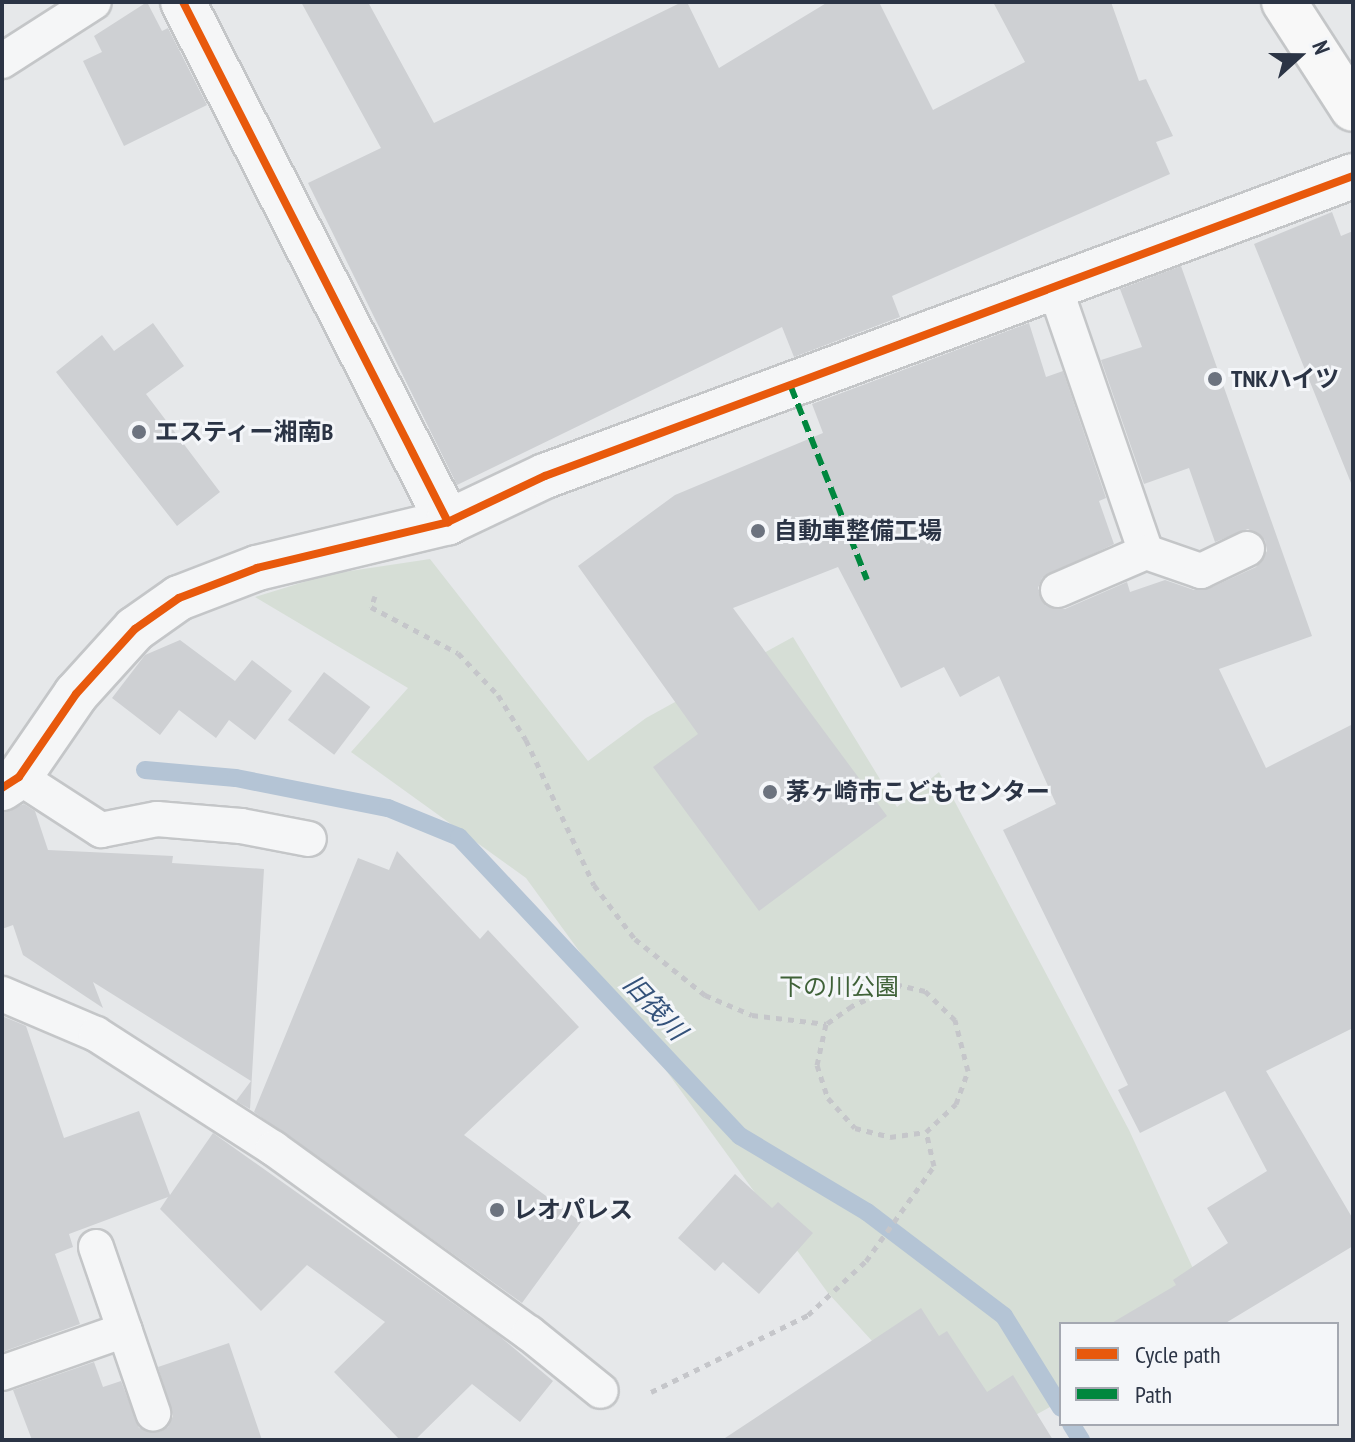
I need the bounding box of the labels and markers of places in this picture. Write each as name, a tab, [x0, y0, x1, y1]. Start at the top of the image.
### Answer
place label: TNKハイツ	[1231, 365, 1340, 393]
marker: TNKハイツ	[1206, 370, 1224, 388]
place label: エスティー湘南B	[155, 418, 335, 446]
marker: エスティー湘南B	[130, 423, 148, 441]
place label: 自動車整備工場	[774, 517, 942, 545]
marker: 自動車整備工場	[749, 522, 767, 540]
place label: 茅ヶ崎市こどもセンター	[786, 778, 1050, 806]
marker: 茅ヶ崎市こどもセンター	[761, 783, 779, 801]
place label: レオパレス	[513, 1196, 633, 1224]
marker: レオパレス	[488, 1201, 506, 1219]

